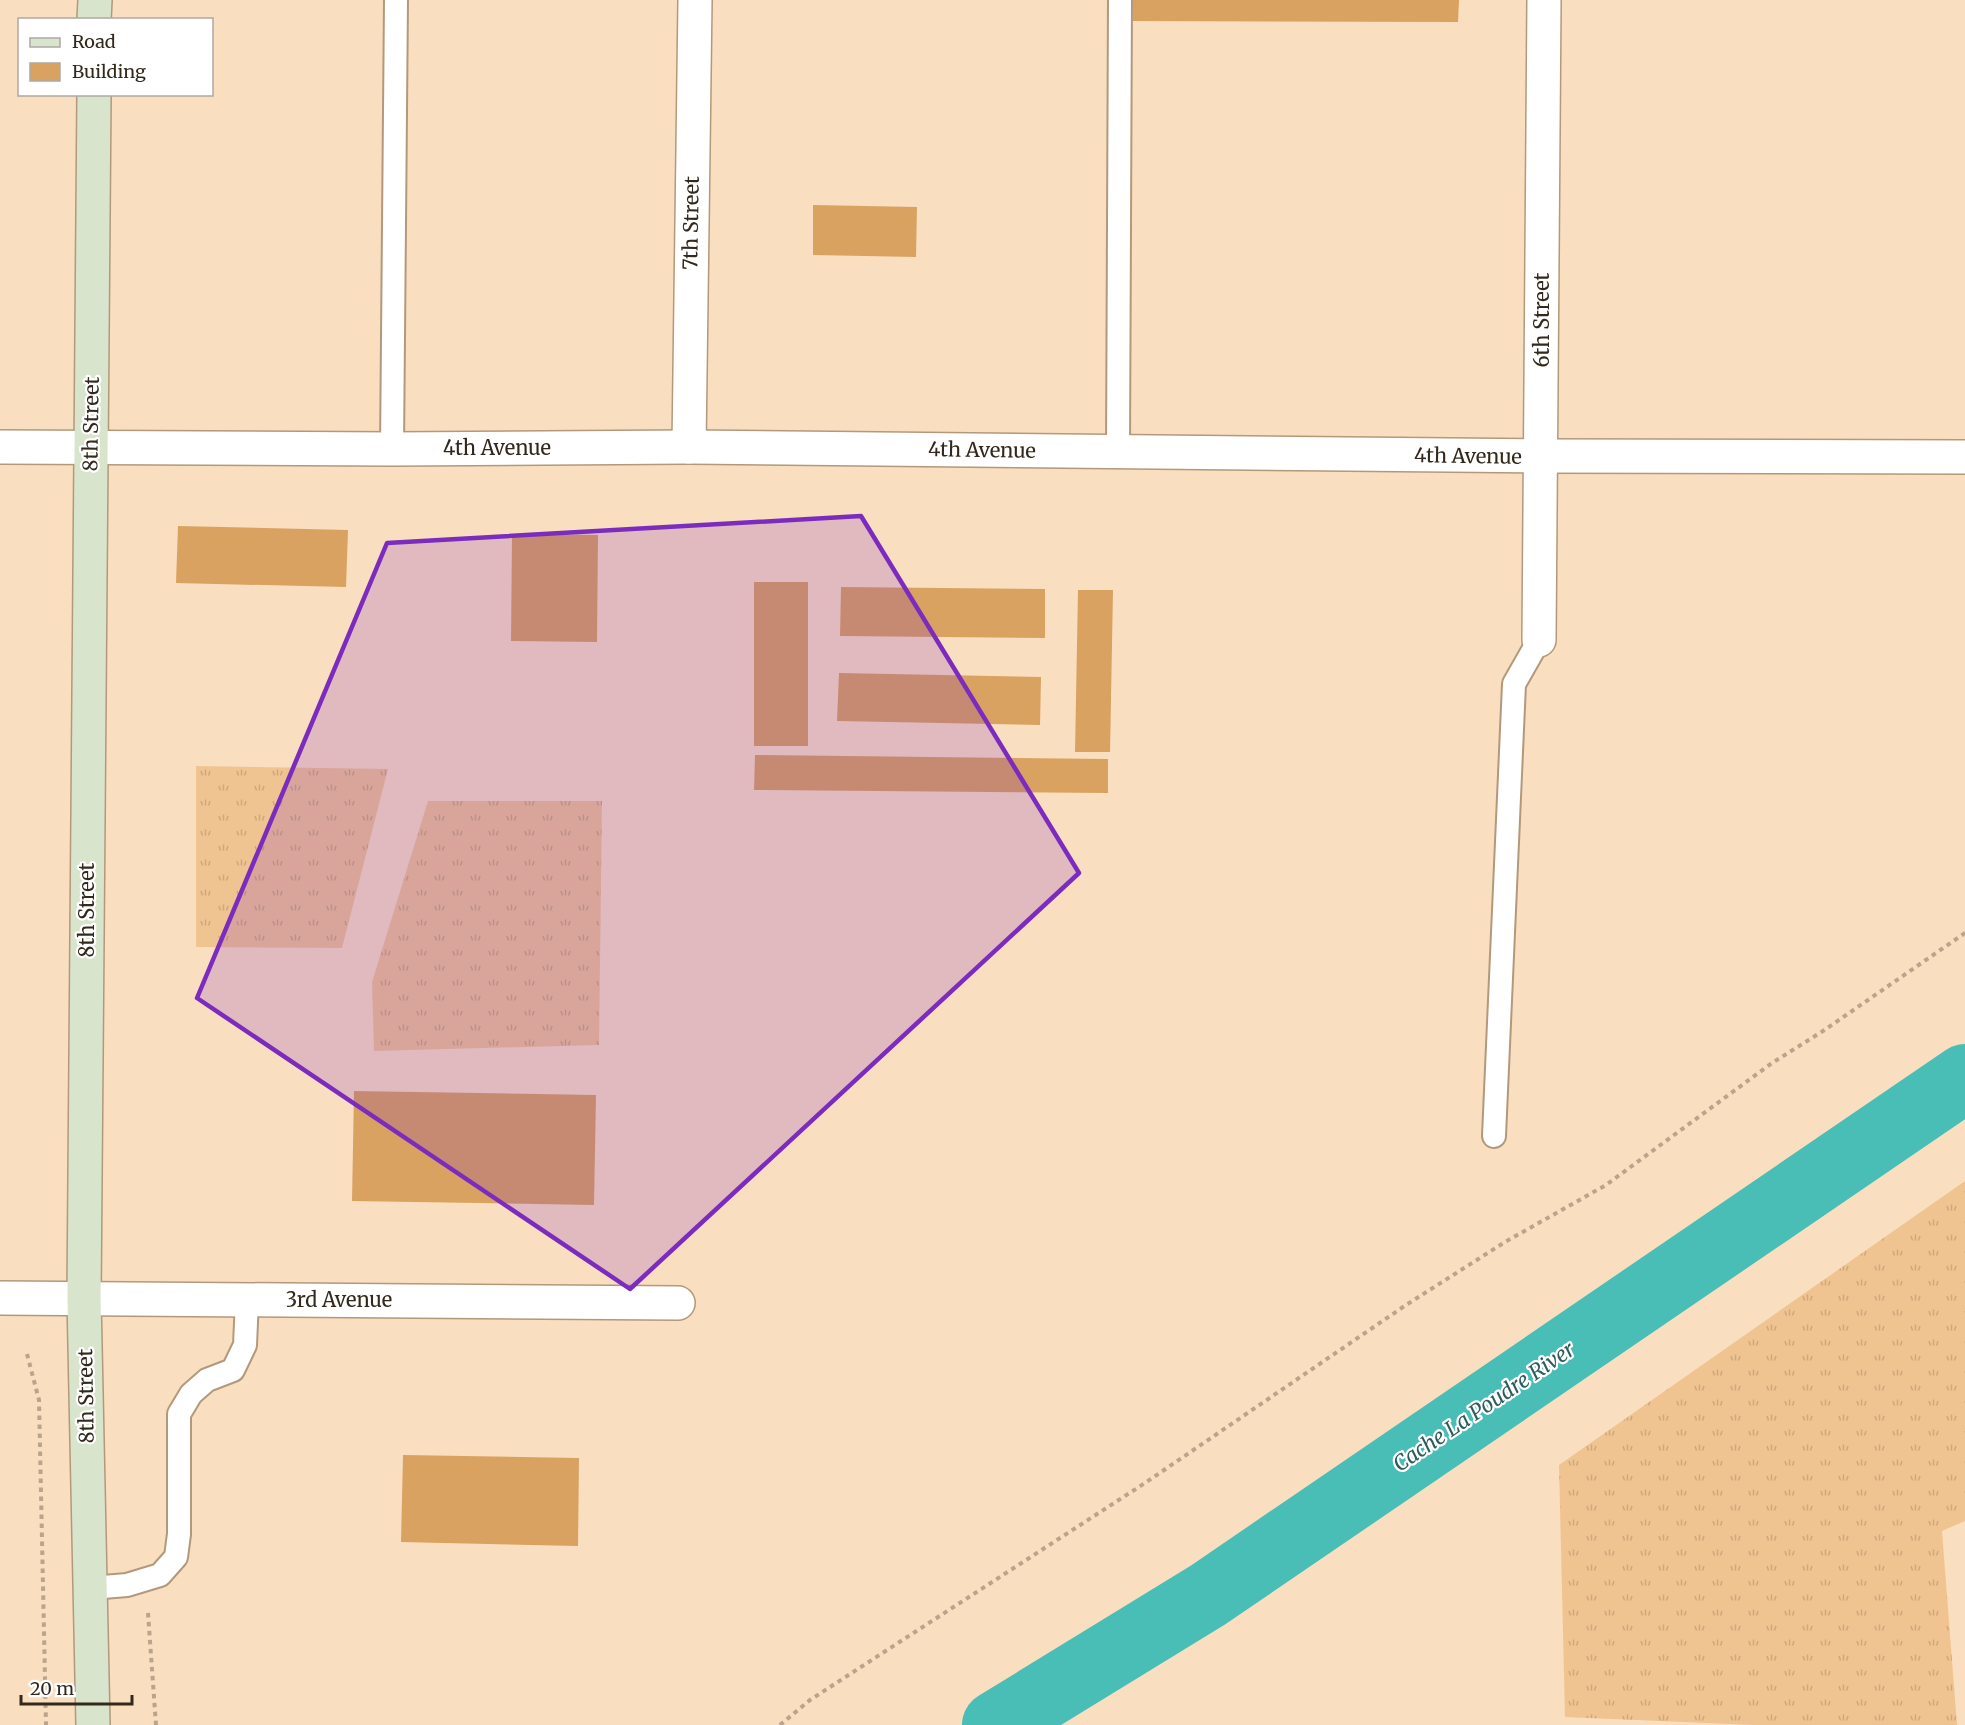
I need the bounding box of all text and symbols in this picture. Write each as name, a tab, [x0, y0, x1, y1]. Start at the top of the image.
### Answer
legend	[18, 18, 213, 96]
text: Road	[72, 30, 116, 53]
text: Building	[72, 60, 146, 83]
street label: 7th Street	[677, 176, 704, 270]
street label: 6th Street	[1529, 272, 1554, 367]
street label: 8th Street	[77, 376, 104, 472]
street label: 4th Avenue	[443, 435, 551, 460]
street label: 4th Avenue	[928, 436, 1036, 463]
street label: 4th Avenue	[1414, 442, 1522, 469]
street label: 8th Street	[74, 862, 99, 957]
street label: 3rd Avenue	[286, 1287, 392, 1312]
water label: Cache La Poudre River	[1388, 1335, 1580, 1477]
street label: 8th Street	[72, 1348, 99, 1444]
scale bar	[21, 1668, 132, 1706]
text: 20 m	[30, 1677, 74, 1700]

